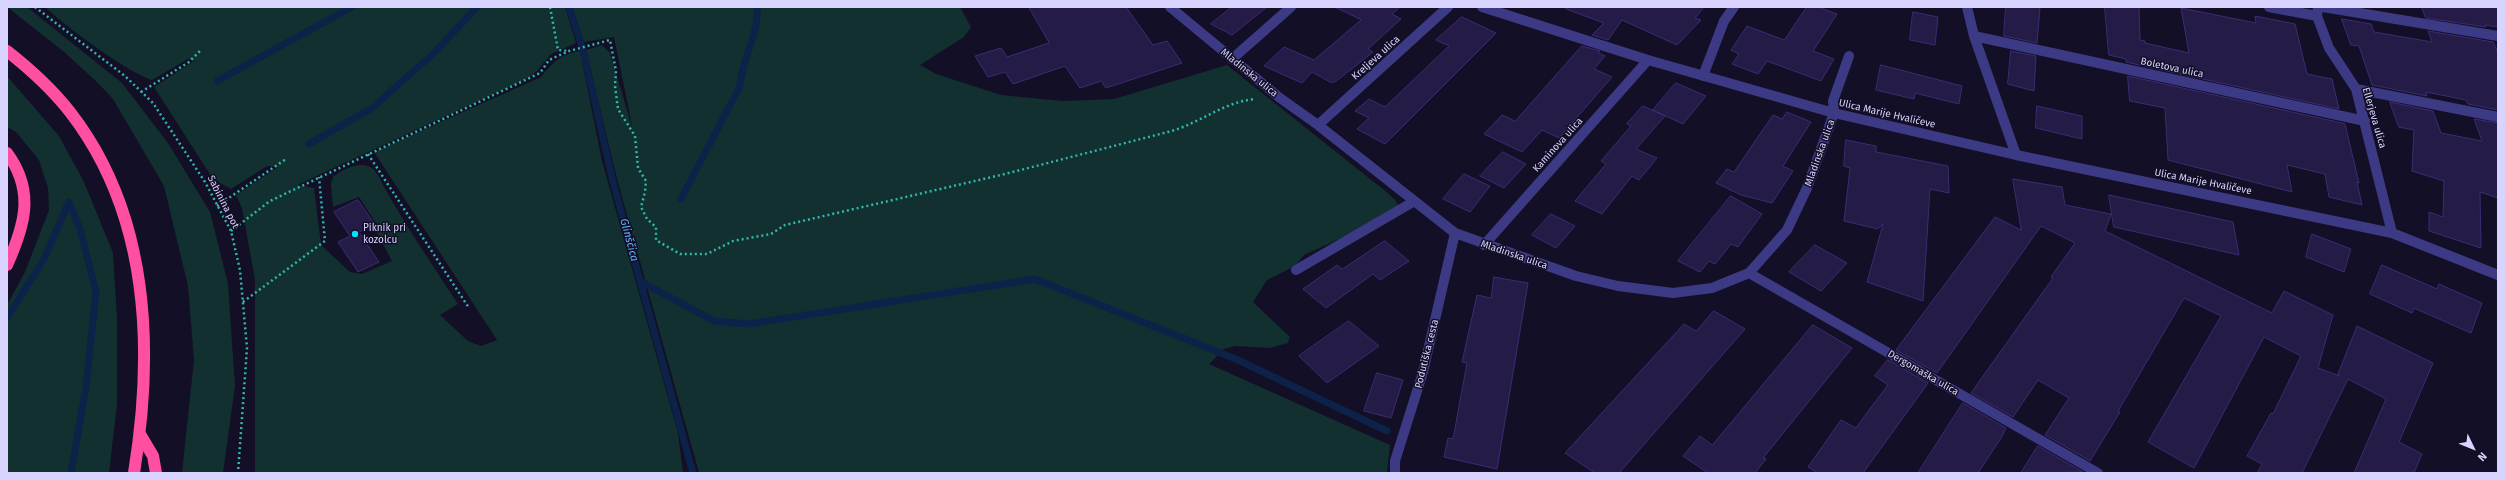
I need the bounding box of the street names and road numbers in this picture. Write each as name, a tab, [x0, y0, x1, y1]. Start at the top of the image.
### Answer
street label: Kreljeva ulica	[1349, 33, 1403, 83]
street label: Mladinska ulica	[1218, 46, 1280, 100]
street label: Boletova ulica	[2139, 55, 2205, 81]
street label: Ellerjeva ulica	[2360, 86, 2388, 150]
street label: Ulica Marije Hvaličeve	[1837, 97, 1937, 131]
street label: Kaminova ulica	[1531, 115, 1585, 175]
street label: Mladinska ulica	[1802, 118, 1838, 188]
street label: Ulica Marije Hvaličeve	[2153, 167, 2253, 197]
street label: Sabinina pot	[205, 174, 241, 230]
street label: Mladinska ulica	[1479, 238, 1549, 272]
street label: Podutiška cesta	[1413, 318, 1441, 390]
street label: Dergomaška ulica	[1885, 348, 1961, 398]

